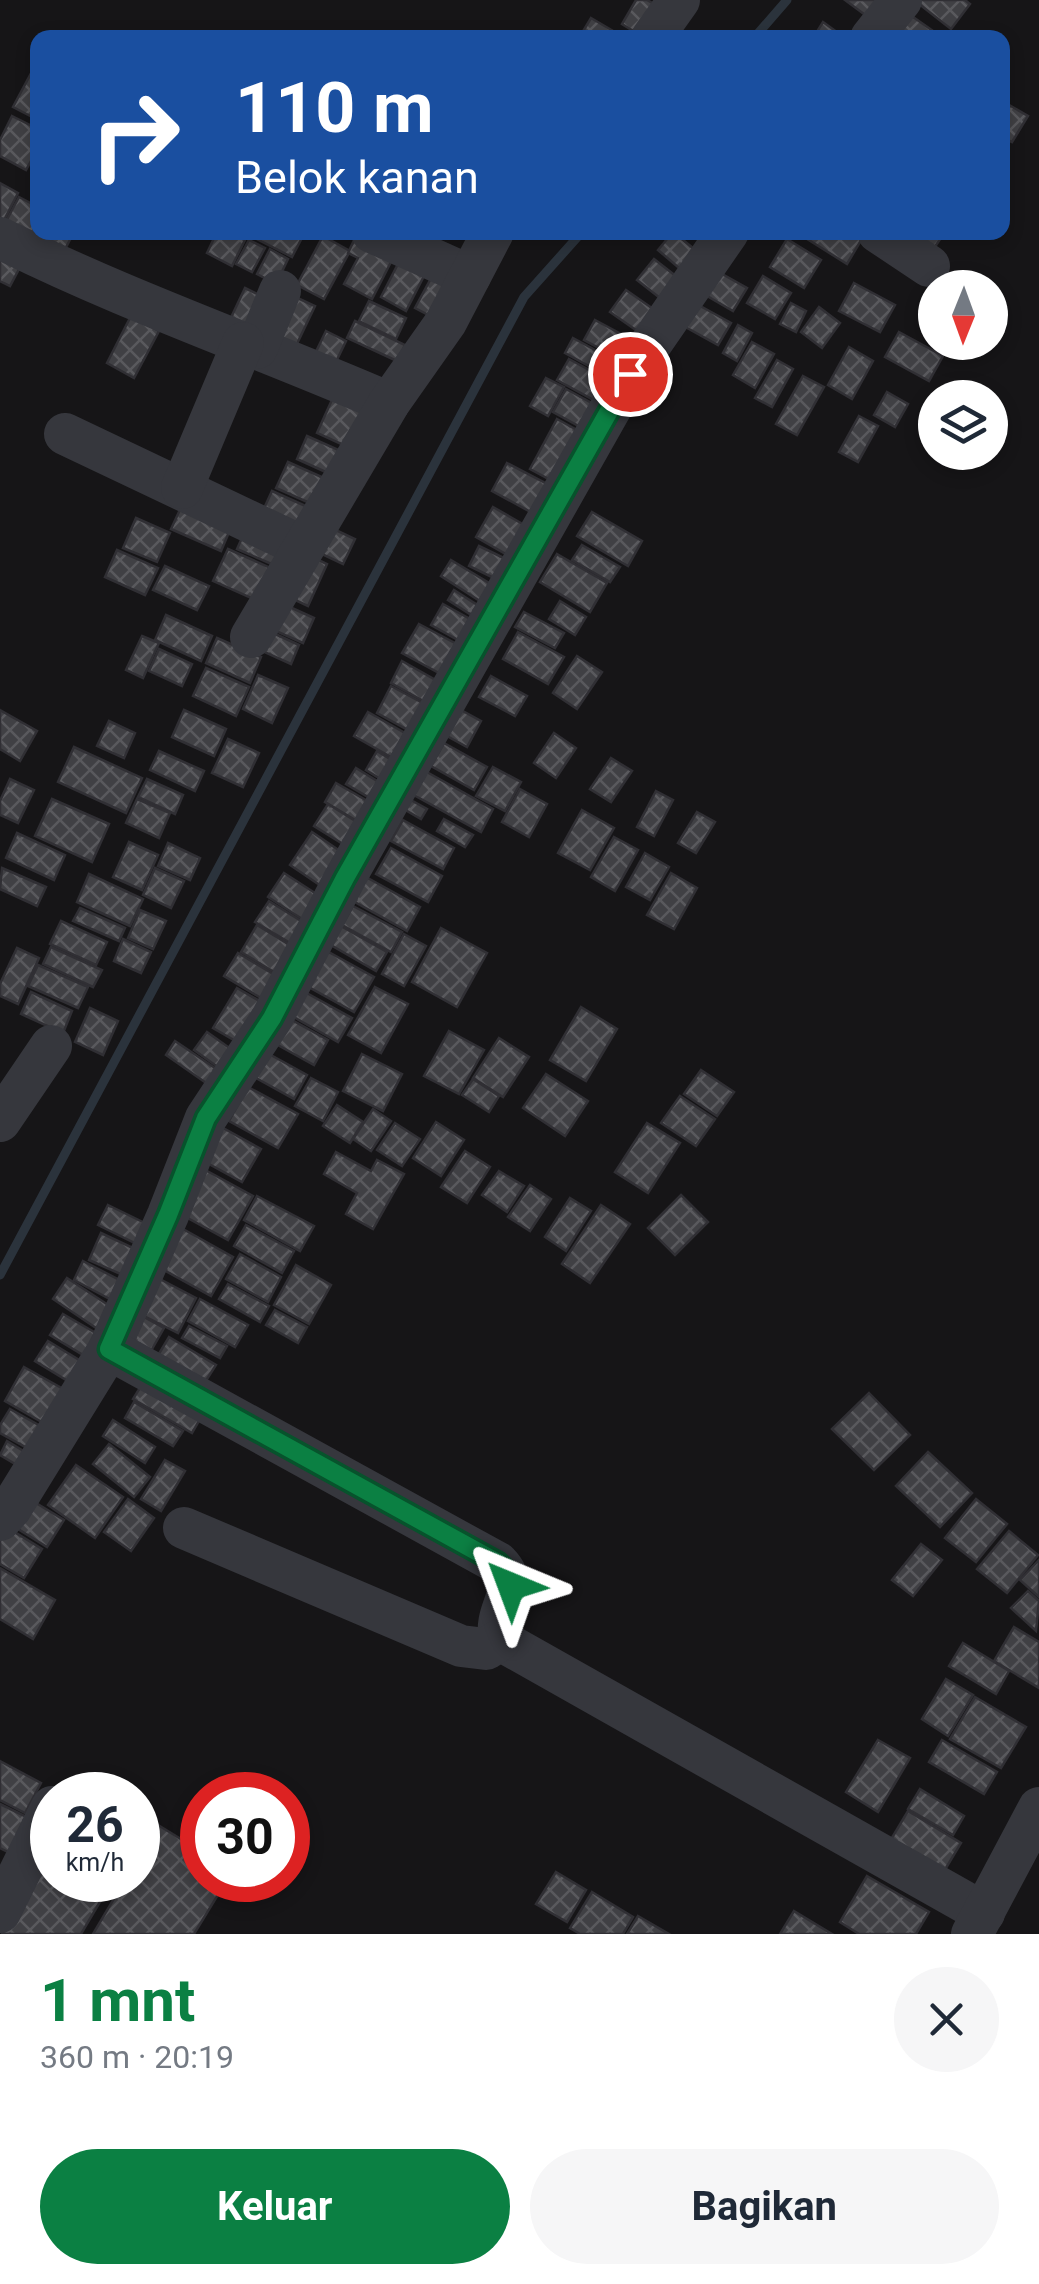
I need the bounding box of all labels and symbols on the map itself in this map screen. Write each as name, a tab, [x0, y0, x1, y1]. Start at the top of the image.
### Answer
north arrow	[918, 270, 1008, 360]
pin	[588, 332, 673, 417]
position arrow	[459, 1534, 563, 1638]
speed limit sign: 30	[180, 1772, 310, 1902]

